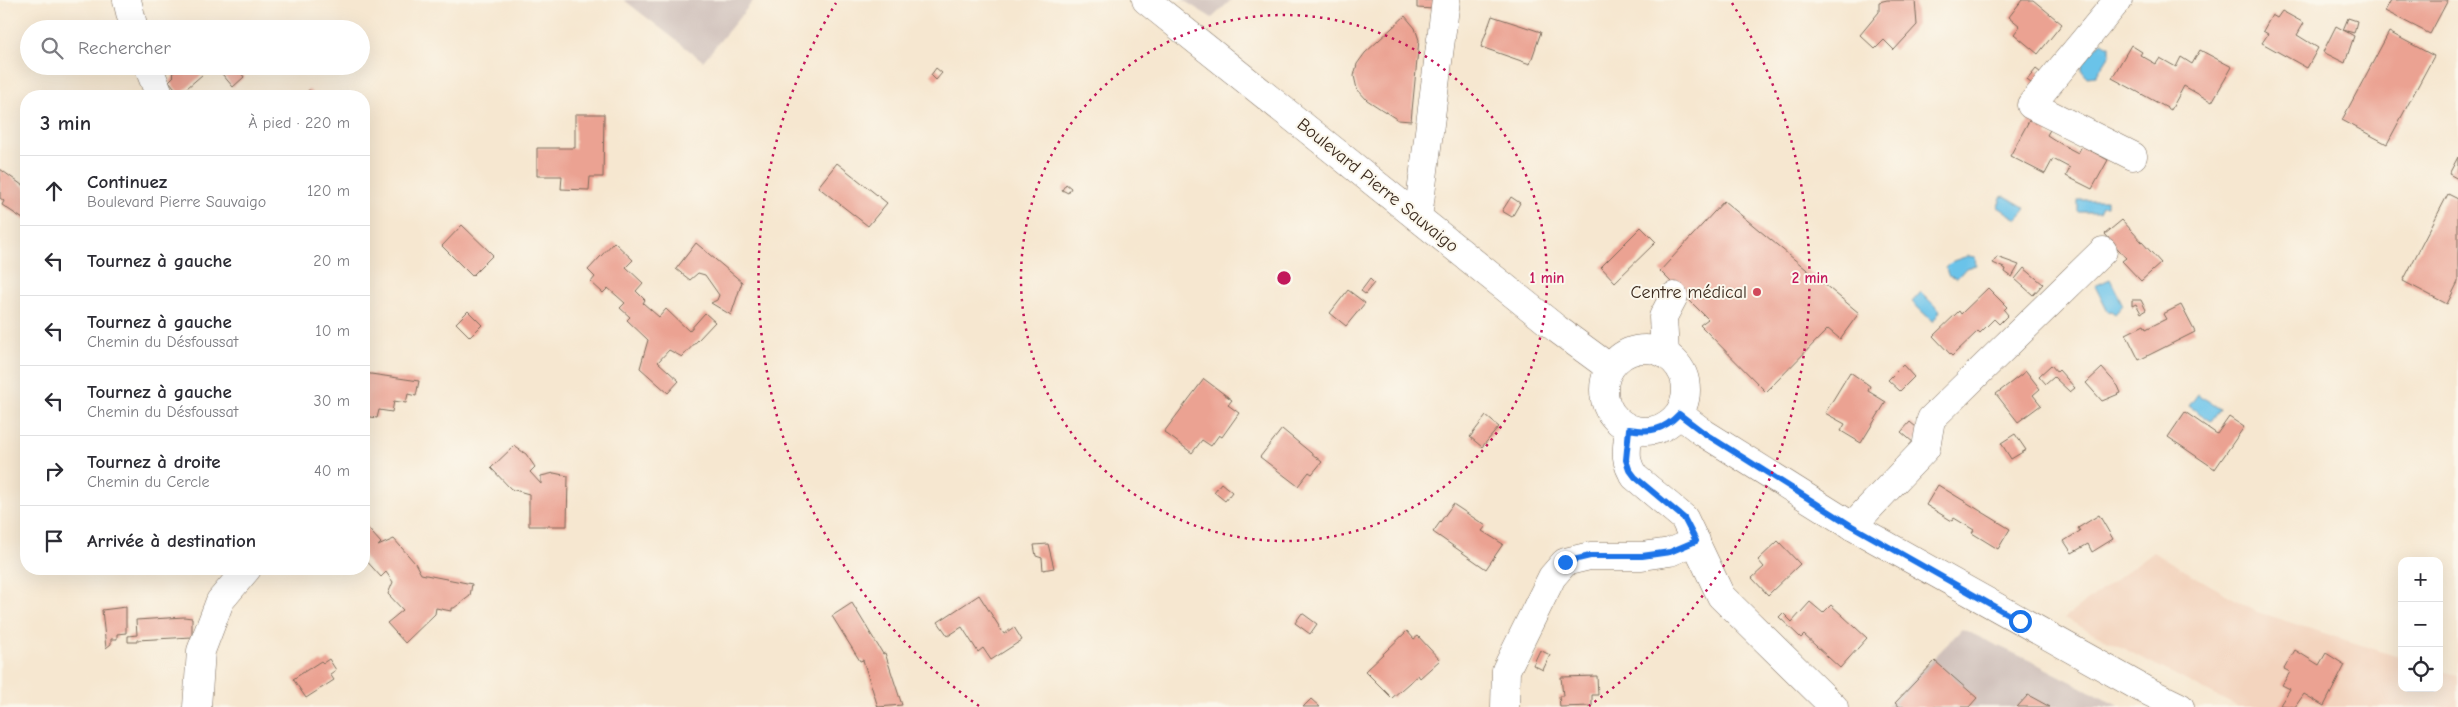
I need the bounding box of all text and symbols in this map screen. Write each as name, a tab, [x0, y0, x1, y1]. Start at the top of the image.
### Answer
search box	[20, 20, 370, 75]
icon: search	[38, 34, 66, 62]
text: Rechercher	[78, 37, 171, 59]
text: 3 min	[40, 111, 91, 135]
text: À pied · 220 m	[248, 114, 350, 132]
street label: Boulevard Pierre Sauvaigo	[1293, 114, 1463, 257]
text: Continuez	[87, 171, 167, 193]
icon: ahead	[40, 177, 68, 205]
text: 120 m	[307, 182, 350, 200]
text: Boulevard Pierre Sauvaigo	[87, 193, 266, 211]
icon: left	[40, 247, 68, 275]
text: Tournez à gauche	[87, 250, 232, 272]
text: 20 m	[313, 252, 350, 270]
centre of rings	[1275, 269, 1293, 287]
text: 1 min	[1530, 269, 1564, 287]
text: 2 min	[1792, 269, 1828, 287]
place label: Centre médical	[1631, 282, 1747, 303]
marker: Centre médical	[1751, 286, 1763, 298]
text: Tournez à gauche	[87, 311, 232, 333]
icon: left	[40, 317, 68, 345]
text: 10 m	[315, 322, 350, 340]
text: Chemin du Désfoussat	[87, 333, 238, 351]
text: Tournez à gauche	[87, 381, 232, 403]
icon: left	[40, 387, 68, 415]
text: 30 m	[314, 392, 350, 410]
text: Chemin du Désfoussat	[87, 403, 238, 421]
text: Tournez à droite	[87, 451, 221, 473]
icon: right	[40, 457, 68, 485]
text: 40 m	[314, 462, 350, 480]
text: Chemin du Cercle	[87, 473, 209, 491]
icon: arrive	[40, 527, 68, 555]
text: Arrivée à destination	[87, 530, 256, 552]
route end	[1554, 551, 1577, 574]
map controls	[2398, 557, 2443, 692]
button: +	[2398, 557, 2443, 602]
button: −	[2398, 602, 2443, 647]
route start	[2009, 610, 2032, 633]
button: locate	[2398, 647, 2443, 692]

